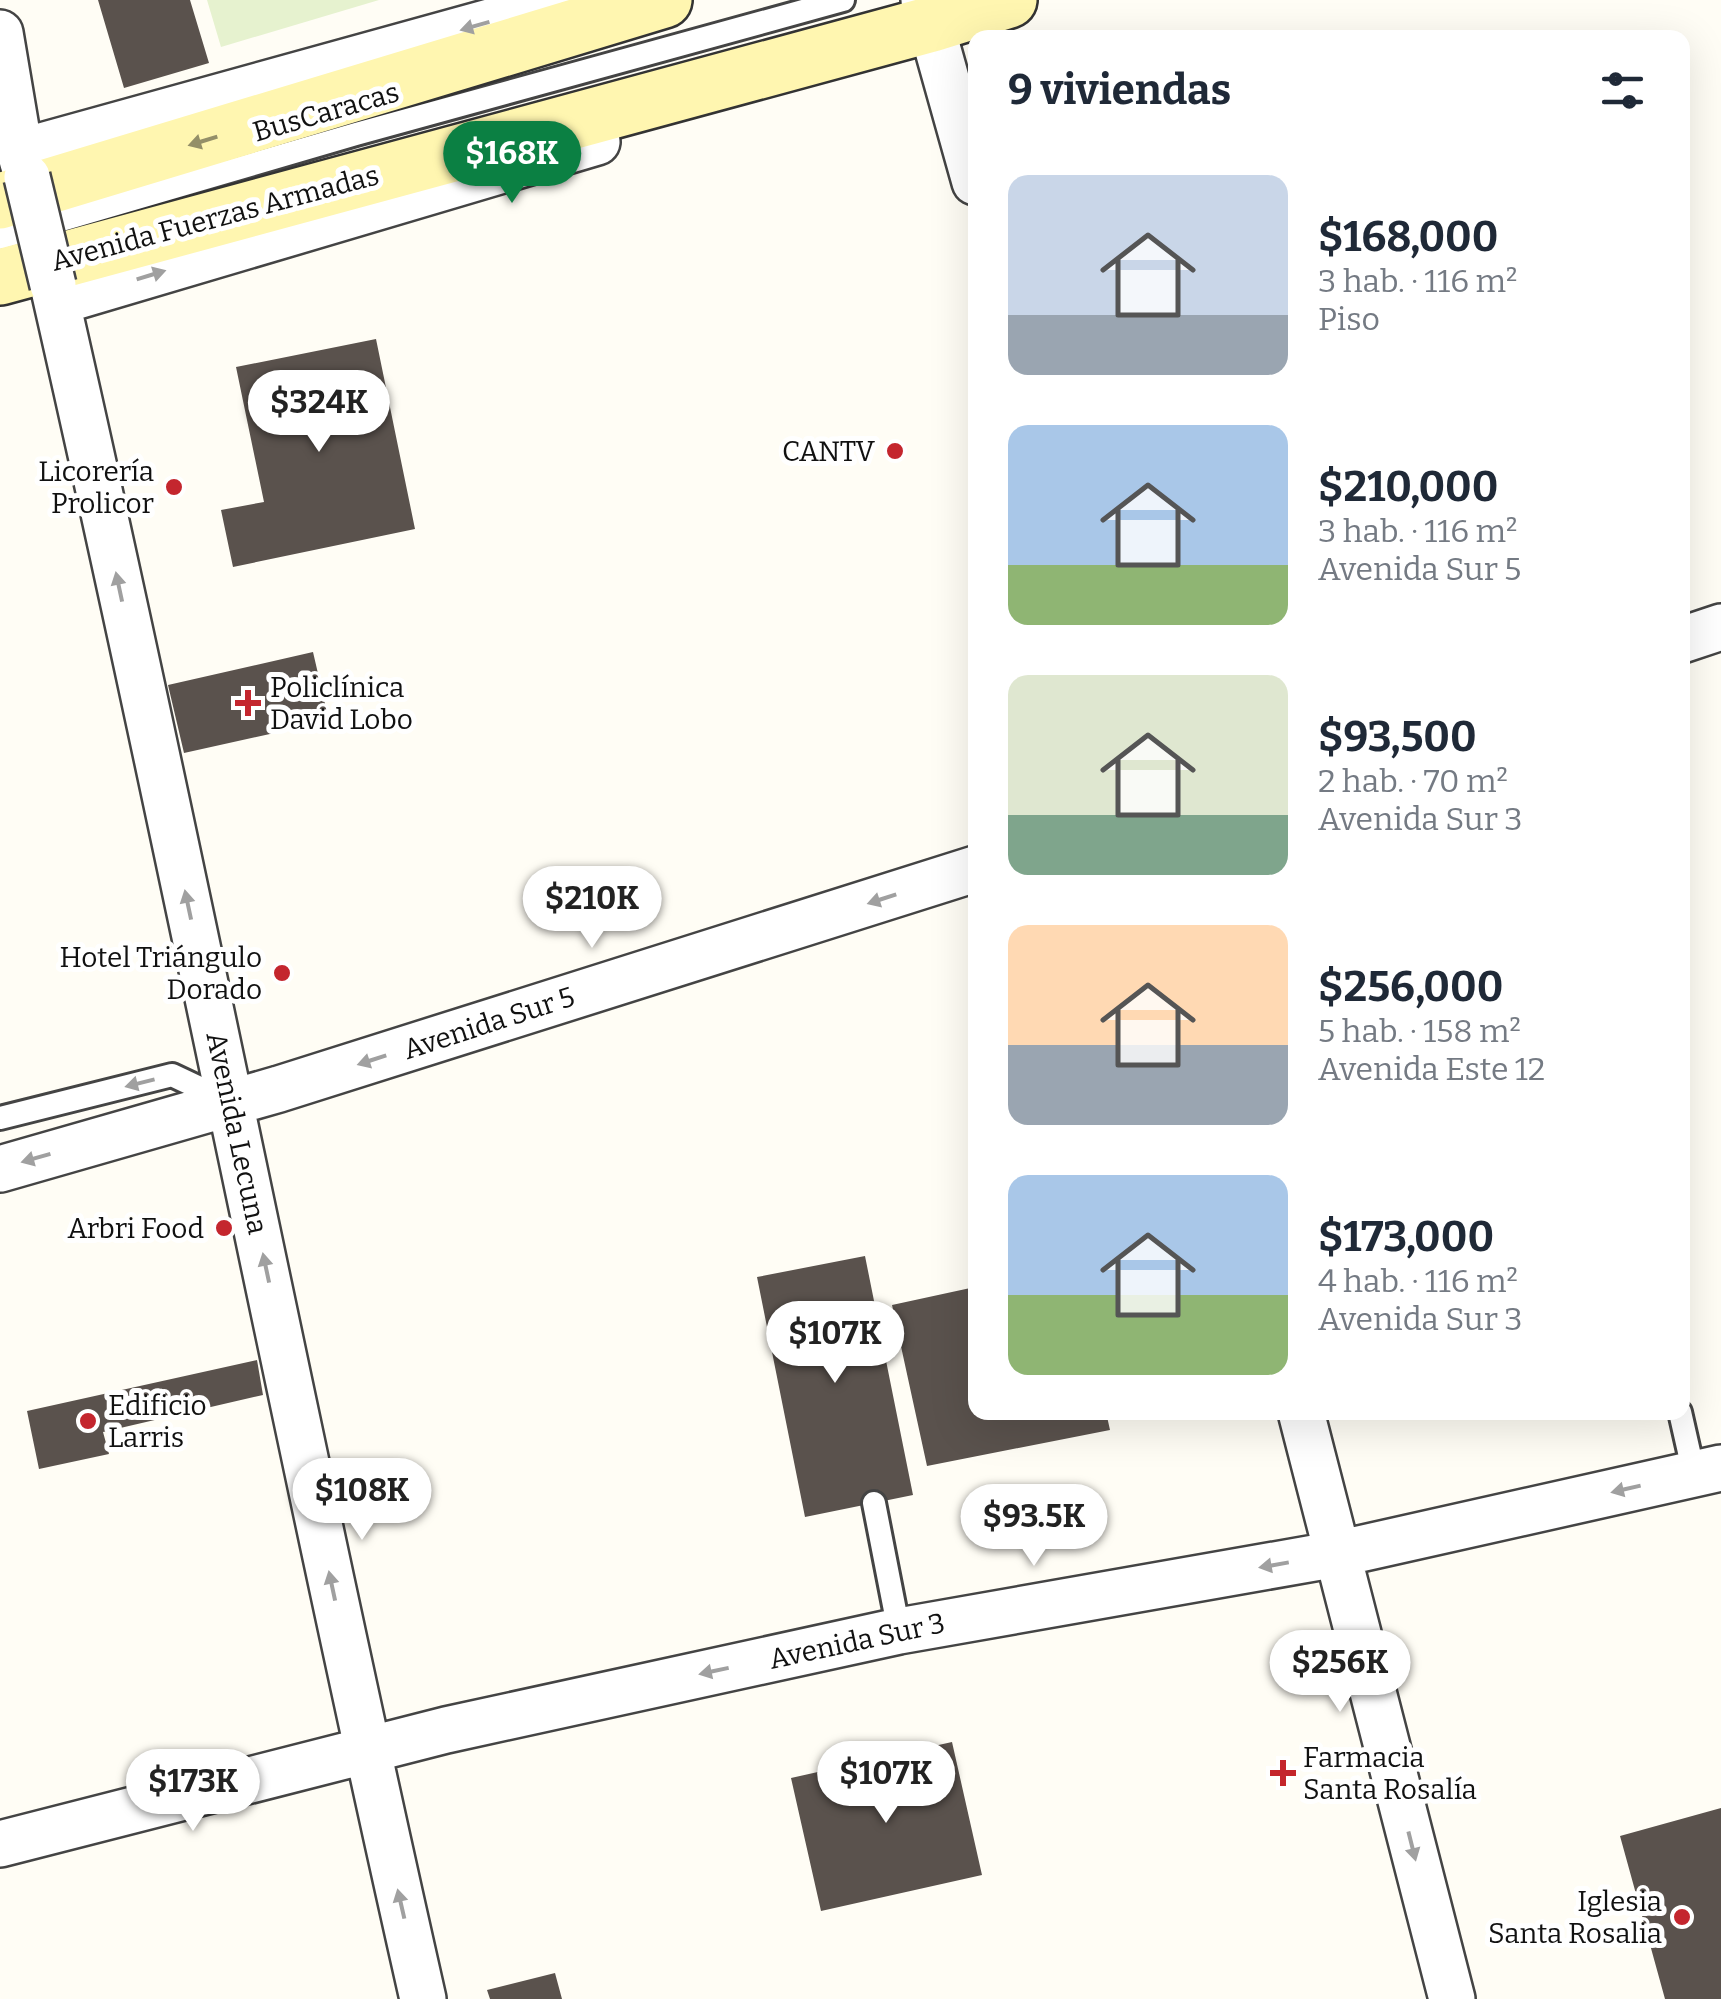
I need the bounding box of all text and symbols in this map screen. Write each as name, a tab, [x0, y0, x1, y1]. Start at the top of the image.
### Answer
one-way arrow	[459, 19, 490, 34]
icon: filters	[1595, 63, 1650, 118]
text: 9 viviendas	[1008, 65, 1231, 115]
street label: BusCaracas	[249, 75, 403, 149]
pin: $168K	[442, 121, 582, 206]
one-way arrow	[187, 134, 217, 149]
text: $168K	[465, 134, 559, 172]
street label: Avenida Fuerzas Armadas	[48, 158, 382, 278]
text: $168,000	[1318, 212, 1498, 262]
icon: home	[1088, 215, 1208, 335]
text: 3 hab. · 116 m²	[1318, 262, 1517, 300]
one-way arrow	[136, 267, 167, 282]
text: Piso	[1318, 300, 1380, 338]
pin: $324K	[249, 370, 389, 455]
text: $324K	[270, 383, 368, 421]
place label: CANTV	[782, 435, 876, 468]
marker: CANTV	[884, 440, 906, 462]
place label: Licorería Prolicor	[38, 455, 154, 520]
text: $210,000	[1318, 462, 1498, 512]
icon: home	[1088, 465, 1208, 585]
marker: Licorería Prolicor	[163, 476, 185, 498]
text: 3 hab. · 116 m²	[1318, 512, 1517, 550]
text: Avenida Sur 5	[1318, 550, 1521, 588]
one-way arrow	[111, 571, 126, 602]
place label: Policlínica David Lobo	[270, 671, 413, 736]
marker: Policlínica David Lobo	[235, 690, 261, 716]
text: $93,500	[1318, 712, 1477, 762]
icon: home	[1088, 715, 1208, 835]
text: 2 hab. · 70 m²	[1318, 762, 1508, 800]
text: Avenida Sur 3	[1318, 800, 1522, 838]
pin: $210K	[522, 866, 662, 951]
text: $210K	[545, 879, 639, 917]
one-way arrow	[179, 889, 195, 920]
one-way arrow	[867, 892, 897, 907]
place label: Hotel Triángulo Dorado	[59, 941, 262, 1006]
marker: Hotel Triángulo Dorado	[271, 962, 293, 984]
text: $256,000	[1318, 962, 1503, 1012]
icon: home	[1088, 965, 1208, 1085]
street label: Avenida Sur 5	[399, 980, 579, 1066]
text: 5 hab. · 158 m²	[1318, 1012, 1521, 1050]
street label: Avenida Lecuna	[199, 1029, 275, 1237]
text: Avenida Este 12	[1318, 1050, 1545, 1088]
one-way arrow	[357, 1053, 387, 1068]
one-way arrow	[124, 1075, 155, 1091]
one-way arrow	[20, 1151, 51, 1167]
place label: Arbri Food	[67, 1212, 204, 1245]
text: $173,000	[1318, 1212, 1494, 1262]
icon: home	[1088, 1215, 1208, 1335]
marker: Arbri Food	[213, 1217, 235, 1239]
one-way arrow	[257, 1252, 273, 1283]
text: 4 hab. · 116 m²	[1318, 1262, 1518, 1300]
text: Avenida Sur 3	[1318, 1300, 1522, 1338]
pin: $107K	[765, 1301, 905, 1386]
text: $107K	[788, 1314, 882, 1352]
place label: Edificio Larris	[108, 1389, 207, 1454]
marker: Edificio Larris	[77, 1410, 99, 1432]
pin: $108K	[292, 1458, 432, 1543]
text: $108K	[315, 1471, 409, 1509]
one-way arrow	[1610, 1482, 1641, 1498]
pin: $93.5K	[953, 1484, 1115, 1569]
text: $93.5K	[983, 1497, 1085, 1535]
one-way arrow	[1258, 1558, 1289, 1573]
one-way arrow	[324, 1570, 340, 1601]
street label: Avenida Sur 3	[766, 1606, 948, 1676]
pin: $256K	[1270, 1630, 1410, 1715]
text: $256K	[1292, 1643, 1388, 1681]
one-way arrow	[698, 1664, 729, 1679]
pin: $107K	[816, 1741, 956, 1826]
place label: Farmacia Santa Rosalía	[1303, 1741, 1477, 1806]
pin: $173K	[123, 1749, 263, 1834]
text: $107K	[839, 1754, 933, 1792]
text: $173K	[148, 1762, 238, 1800]
marker: Farmacia Santa Rosalía	[1272, 1762, 1294, 1784]
one-way arrow	[1405, 1831, 1421, 1862]
place label: Iglesia Santa Rosalia	[1488, 1885, 1662, 1950]
one-way arrow	[393, 1888, 409, 1919]
marker: Iglesia Santa Rosalia	[1671, 1906, 1693, 1928]

